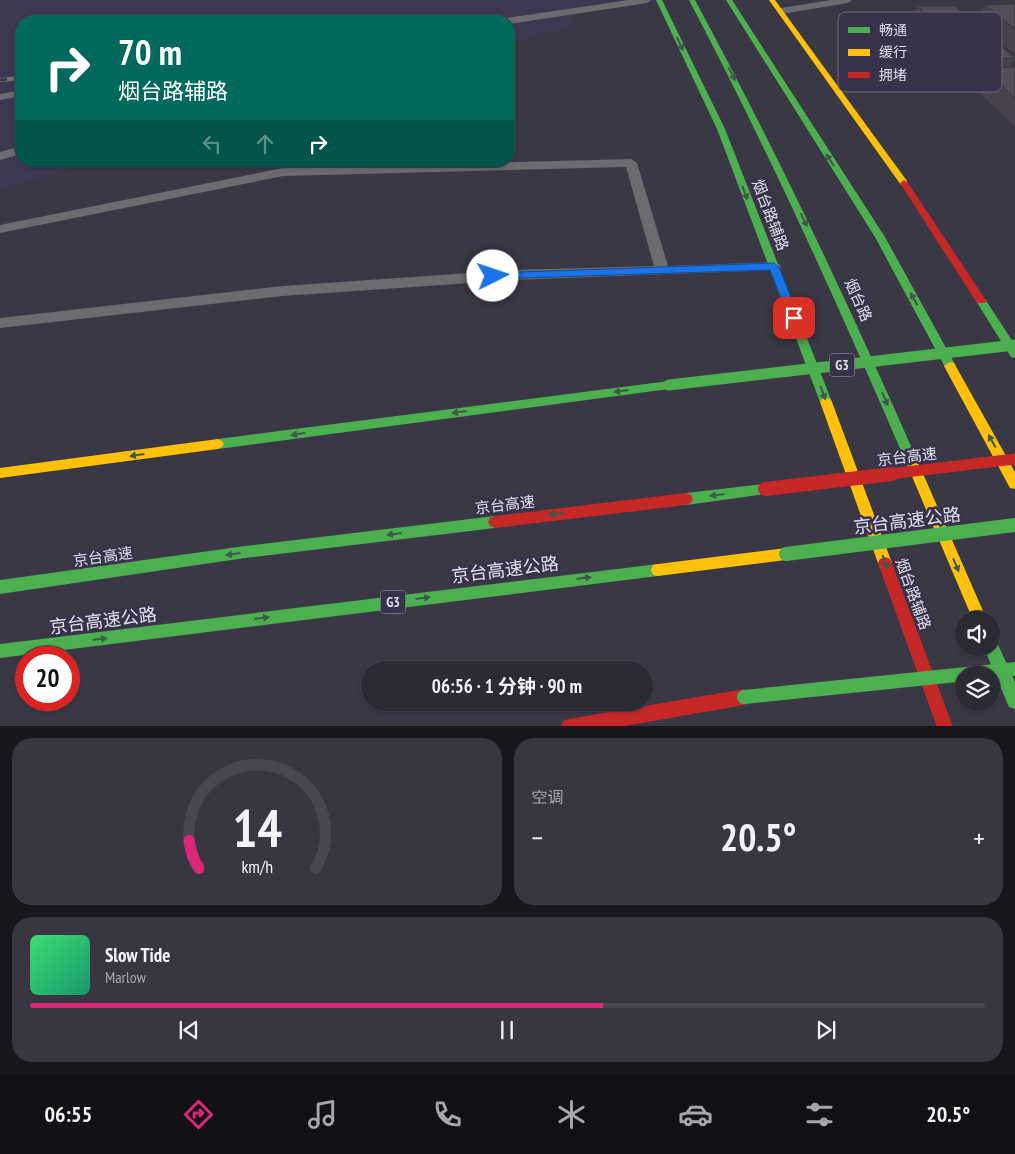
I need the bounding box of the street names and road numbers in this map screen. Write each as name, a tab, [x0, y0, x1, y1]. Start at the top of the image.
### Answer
street label: 烟台路辅路	[748, 176, 793, 253]
street label: 烟台路	[841, 275, 876, 324]
road number: G3	[830, 354, 854, 376]
street label: 京台高速	[876, 443, 938, 470]
street label: 京台高速	[474, 491, 536, 518]
street label: 京台高速公路	[852, 503, 962, 538]
street label: 京台高速	[72, 543, 134, 570]
street label: 京台高速公路	[450, 552, 560, 587]
street label: 烟台路辅路	[892, 555, 935, 632]
road number: G3	[380, 590, 406, 614]
street label: 京台高速公路	[48, 603, 158, 638]

